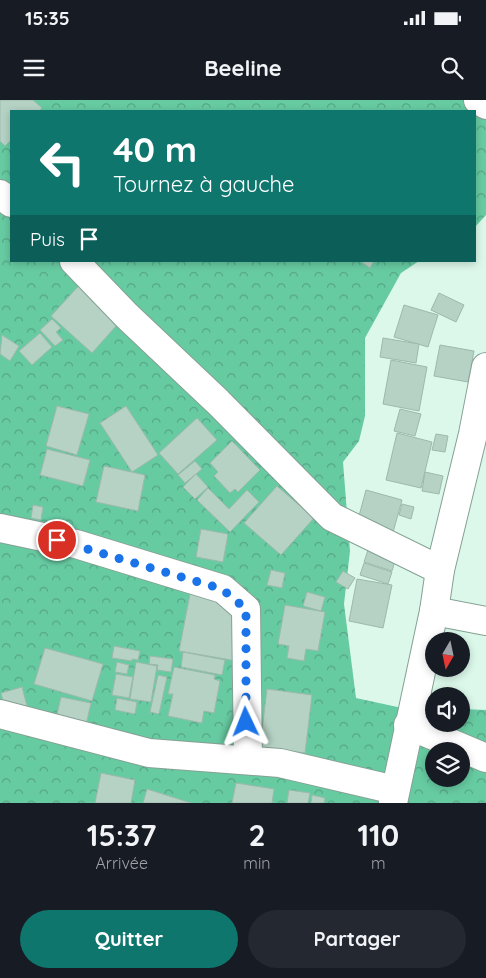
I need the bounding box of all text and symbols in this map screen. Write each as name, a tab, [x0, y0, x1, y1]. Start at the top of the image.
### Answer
text: 15:35	[25, 6, 70, 30]
icon: menu	[20, 54, 48, 82]
text: Beeline	[204, 54, 282, 82]
icon: search	[438, 54, 466, 82]
text: 40 m	[113, 127, 197, 171]
icon: left	[30, 130, 95, 195]
text: Tournez à gauche	[113, 170, 295, 198]
icon: arrive	[75, 225, 103, 253]
text: Puis	[30, 227, 65, 251]
pin	[36, 519, 78, 561]
icon: arrive	[43, 526, 71, 554]
north arrow	[425, 632, 470, 678]
map controls	[425, 632, 470, 787]
button: sound	[425, 687, 470, 732]
position arrow	[219, 695, 271, 747]
button: layers	[425, 742, 470, 787]
text: 15:37	[87, 816, 157, 854]
text: 2	[248, 816, 266, 854]
text: 110	[357, 816, 399, 854]
text: Arrivée	[95, 853, 148, 873]
text: min	[243, 853, 271, 873]
text: m	[371, 853, 386, 873]
button: Quitter	[20, 910, 238, 968]
button: Partager	[248, 910, 466, 968]

